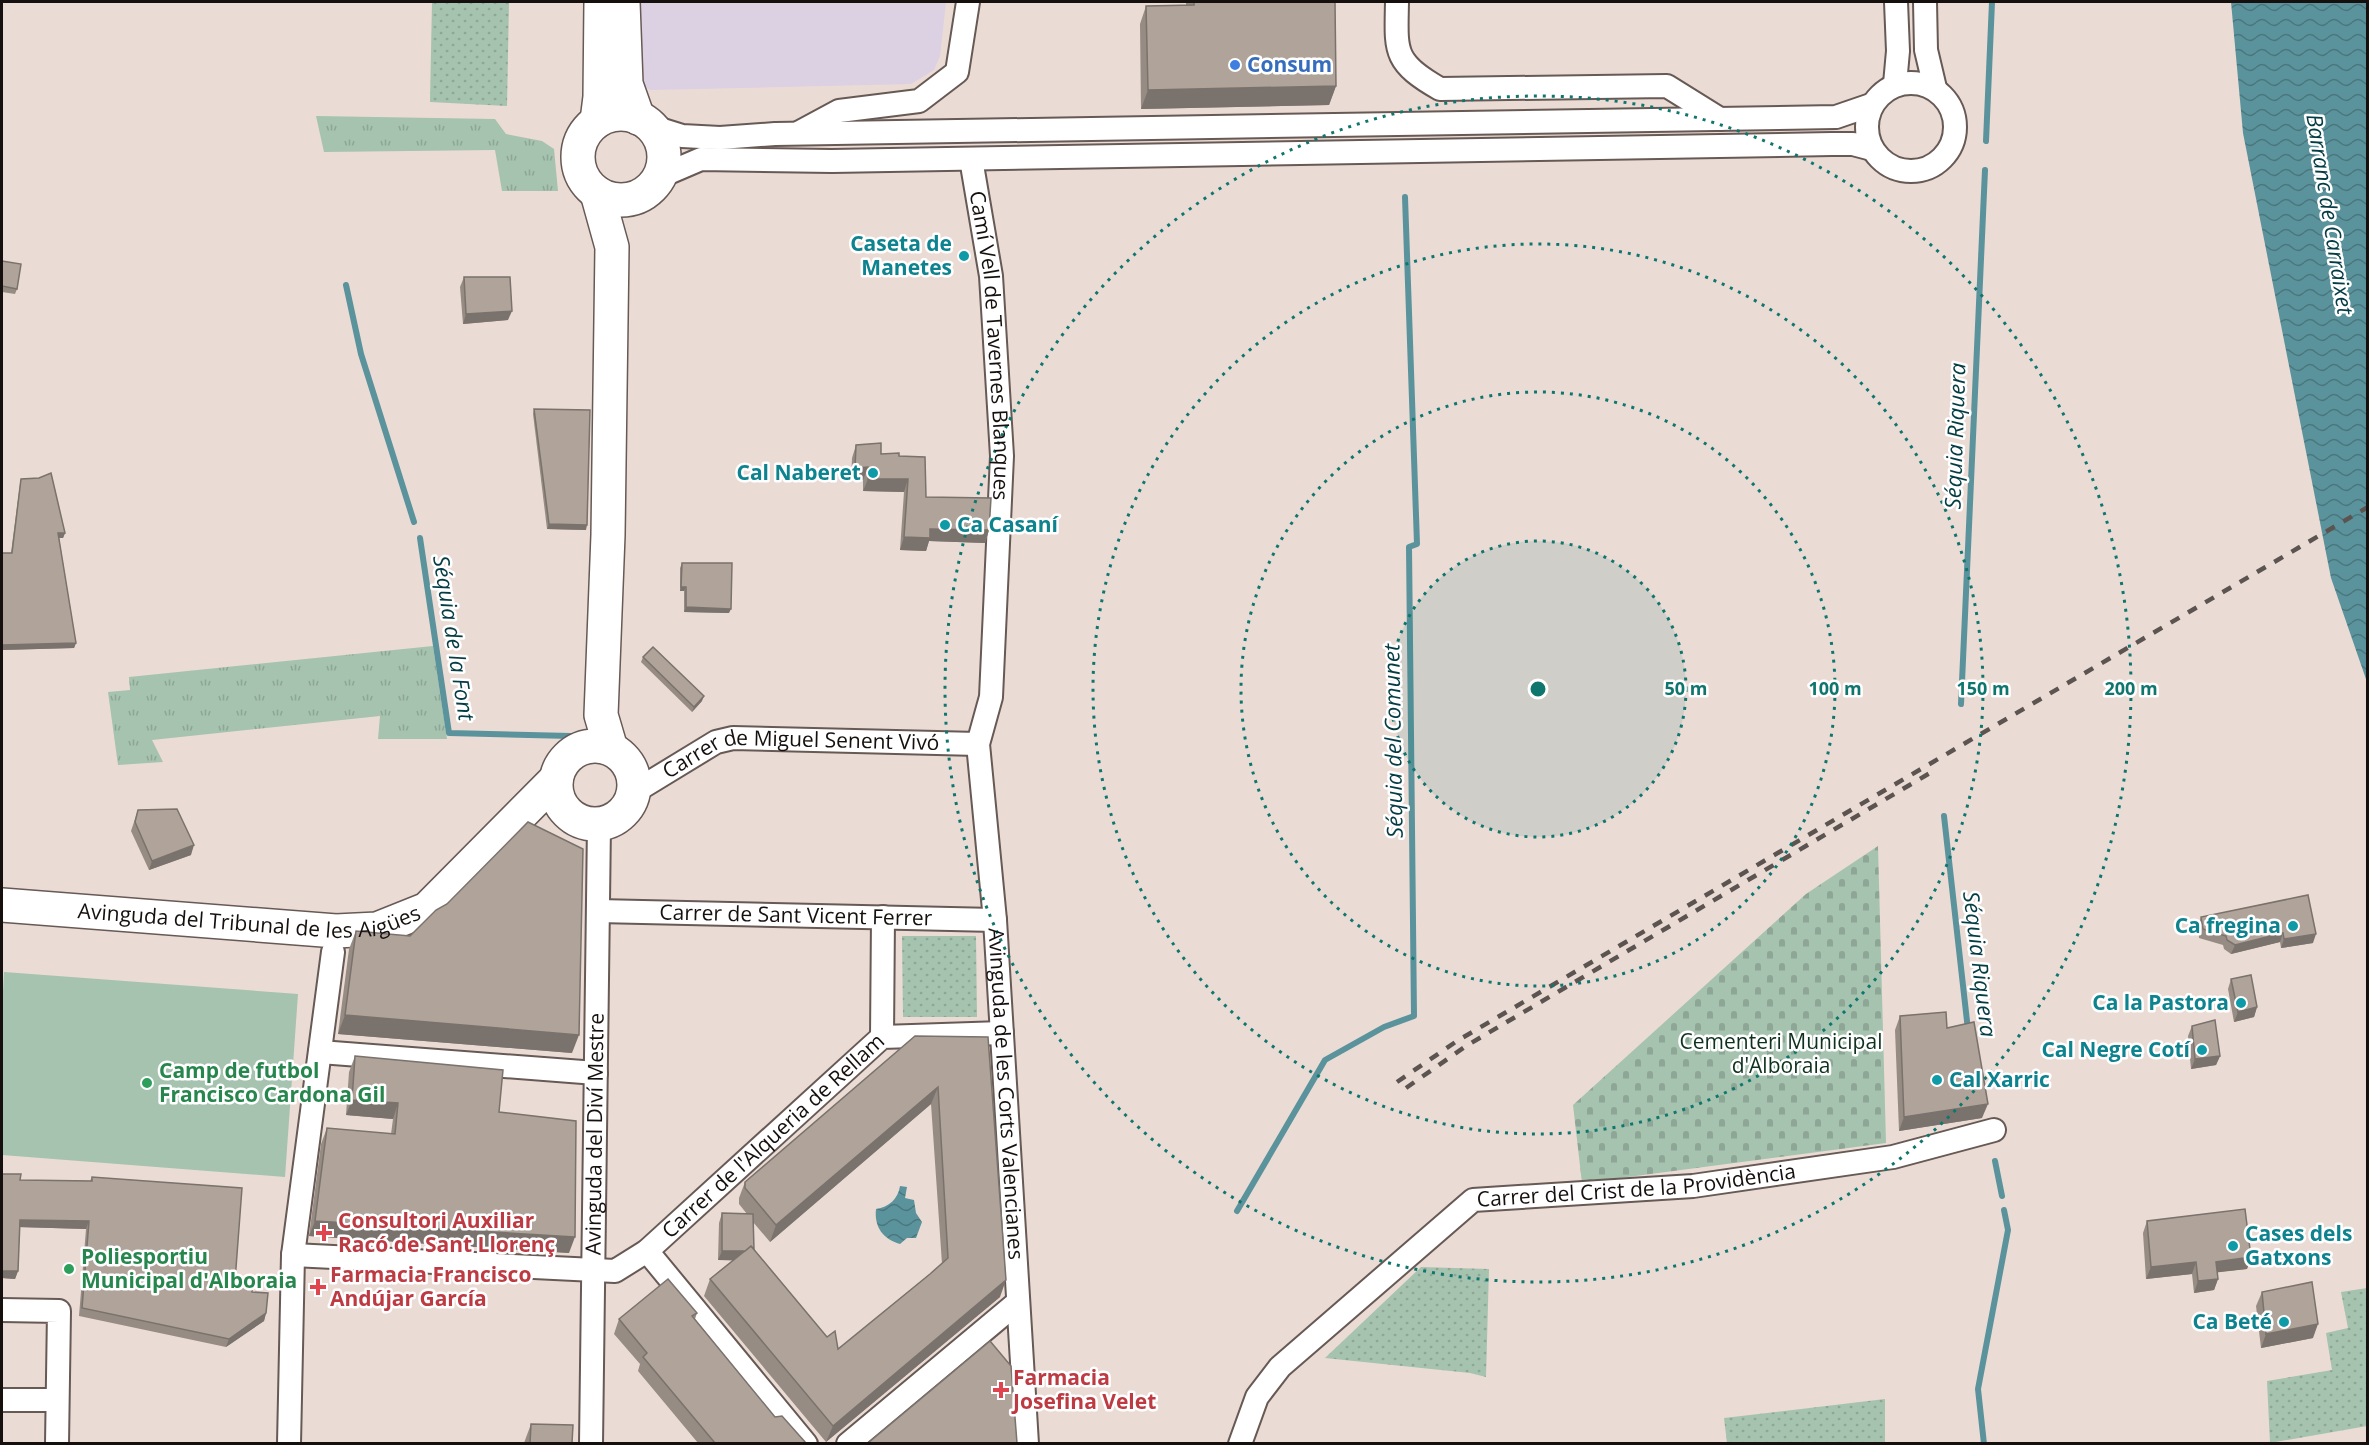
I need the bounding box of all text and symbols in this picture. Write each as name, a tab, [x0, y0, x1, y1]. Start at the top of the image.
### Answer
place label: Consum	[1247, 50, 1332, 78]
marker: Consum	[1228, 58, 1242, 72]
water label: Barranc de Carraixet	[2300, 111, 2362, 317]
street label: Camí Vell de Tavernes Blanques	[964, 189, 1017, 501]
place label: Caseta de Manetes	[850, 229, 952, 281]
marker: Caseta de Manetes	[957, 249, 971, 263]
water label: Séquia Riquera	[1936, 362, 1972, 510]
place label: Cal Naberet	[737, 458, 861, 486]
marker: Cal Naberet	[866, 466, 880, 480]
place label: Ca Casaní	[957, 510, 1060, 538]
marker: Ca Casaní	[938, 518, 952, 532]
water label: Séquia de la Font	[427, 553, 483, 723]
water label: Séquia del Comunet	[1375, 643, 1409, 838]
text: 50 m	[1665, 676, 1707, 700]
text: 100 m	[1808, 676, 1862, 700]
text: 150 m	[1956, 676, 2010, 700]
text: 200 m	[2104, 676, 2158, 700]
centre of rings	[1528, 679, 1548, 699]
street label: Carrer de Miguel Senent Vivó	[657, 723, 940, 784]
water label: Séquia Riquera	[1957, 889, 2005, 1039]
street label: Avinguda del Tribunal de les Aigües	[77, 896, 424, 944]
street label: Carrer de Sant Vicent Ferrer	[659, 897, 933, 932]
place label: Ca fregina	[2175, 911, 2281, 939]
marker: Ca fregina	[2286, 919, 2300, 933]
street label: Avinguda de les Corts Valencianes	[983, 927, 1031, 1260]
place label: Ca la Pastora	[2092, 988, 2229, 1016]
marker: Ca la Pastora	[2234, 996, 2248, 1010]
street label: Avinguda del Diví Mestre	[578, 1013, 610, 1255]
street label: Carrer de l'Alqueria de Rellam	[655, 1027, 890, 1244]
park label: Cementeri Municipal d'Alboraia	[1680, 1027, 1882, 1079]
place label: Cal Negre Cotí	[2041, 1035, 2192, 1063]
marker: Cal Negre Cotí	[2195, 1043, 2209, 1057]
place label: Camp de futbol Francisco Cardona Gil	[159, 1056, 385, 1108]
place label: Cal Xarric	[1949, 1065, 2050, 1093]
marker: Cal Xarric	[1930, 1073, 1944, 1087]
marker: Camp de futbol Francisco Cardona Gil	[140, 1076, 154, 1090]
street label: Carrer del Crist de la Providència	[1476, 1156, 1798, 1213]
place label: Consultori Auxiliar Racó de Sant Llorenç	[338, 1206, 556, 1258]
place label: Cases dels Gatxons	[2245, 1219, 2352, 1271]
marker: Consultori Auxiliar Racó de Sant Llorenç	[315, 1224, 333, 1242]
marker: Cases dels Gatxons	[2226, 1239, 2240, 1253]
place label: Poliesportiu Municipal d'Alboraia	[81, 1242, 297, 1294]
place label: Farmacia Francisco Andújar García	[330, 1260, 531, 1312]
marker: Poliesportiu Municipal d'Alboraia	[62, 1262, 76, 1276]
marker: Farmacia Francisco Andújar García	[311, 1280, 325, 1294]
place label: Ca Beté	[2192, 1307, 2272, 1335]
marker: Ca Beté	[2277, 1315, 2291, 1329]
place label: Farmacia Josefina Velet	[1011, 1363, 1156, 1415]
marker: Farmacia Josefina Velet	[994, 1383, 1008, 1397]

